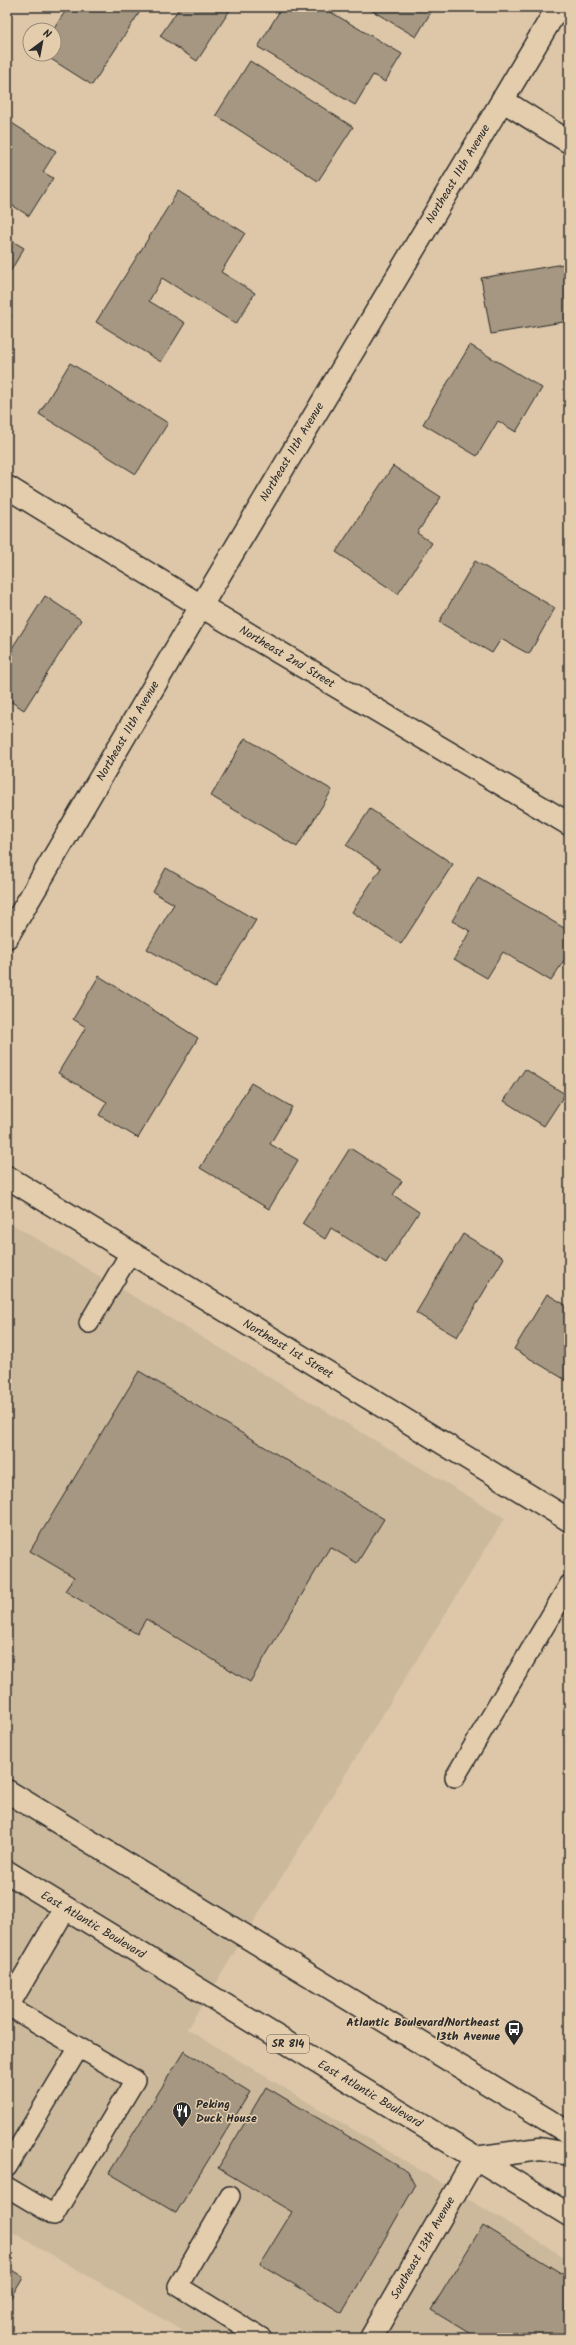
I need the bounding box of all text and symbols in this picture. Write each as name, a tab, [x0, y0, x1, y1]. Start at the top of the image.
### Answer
north arrow	[22, 22, 62, 62]
text: N	[39, 25, 55, 44]
street label: Northeast 11th Avenue	[421, 120, 496, 227]
street label: Northeast 11th Avenue	[255, 398, 330, 505]
street label: Northeast 2nd Street	[235, 621, 339, 693]
street label: Northeast 11th Avenue	[92, 677, 165, 785]
street label: Northeast 1st Street	[239, 1314, 337, 1384]
street label: East Atlantic Boulevard	[37, 1886, 150, 1964]
place label: Atlantic Boulevard/Northeast 13th Avenue	[346, 2013, 501, 2046]
bus stop icon: Atlantic Boulevard/Northeast 13th Avenue	[503, 2018, 525, 2046]
road number: SR 814	[267, 2035, 309, 2053]
street label: East Atlantic Boulevard	[314, 2055, 427, 2133]
place label: Peking Duck House	[196, 2095, 257, 2128]
restaurant icon: Peking Duck House	[171, 2100, 193, 2128]
street label: Southeast 13th Avenue	[386, 2192, 461, 2303]

